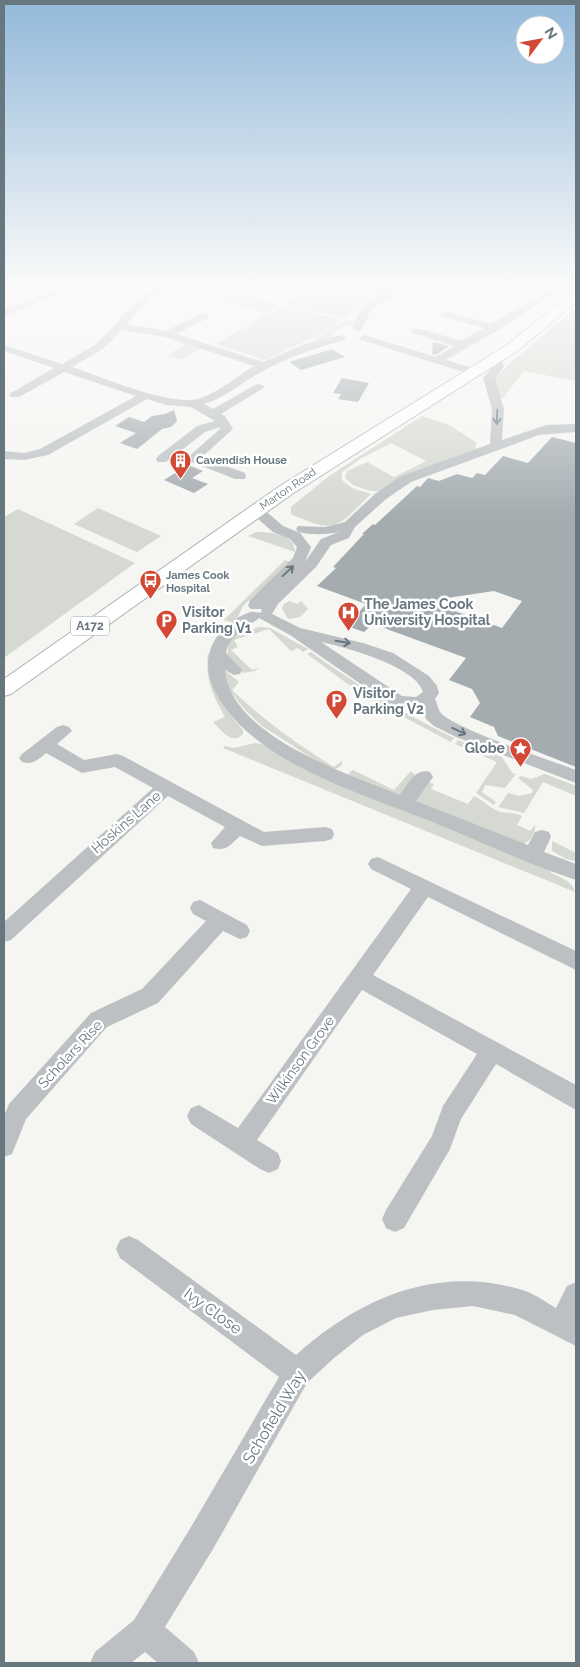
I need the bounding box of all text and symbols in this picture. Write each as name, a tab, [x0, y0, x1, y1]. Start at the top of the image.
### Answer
north arrow	[515, 15, 565, 65]
text: N	[541, 24, 561, 42]
one-way arrow	[493, 409, 502, 425]
building icon: Cavendish House	[168, 448, 192, 479]
place label: Cavendish House	[196, 454, 287, 467]
street label: Marton Road	[257, 465, 319, 513]
one-way arrow	[282, 565, 294, 577]
bus stop icon: James Cook Hospital	[138, 569, 162, 600]
place label: James Cook Hospital	[166, 569, 230, 595]
place label: The James Cook University Hospital	[364, 596, 491, 628]
hospital icon: The James Cook University Hospital	[336, 600, 360, 631]
place label: Visitor Parking V1	[182, 604, 252, 636]
parking icon: Visitor Parking V1	[154, 608, 178, 639]
road number: A172	[71, 616, 109, 636]
one-way arrow	[335, 637, 351, 647]
place label: Visitor Parking V2	[353, 685, 424, 717]
parking icon: Visitor Parking V2	[325, 689, 349, 720]
one-way arrow	[451, 727, 466, 736]
place icon: Globe	[509, 736, 533, 767]
place label: Globe	[465, 740, 506, 756]
street label: Hoskins Lane	[88, 788, 164, 856]
street label: Wilkinson Grove	[263, 1013, 337, 1107]
street label: Scholars Rise	[35, 1017, 105, 1091]
street label: Ivy Close	[180, 1284, 246, 1338]
street label: Schofield Way	[239, 1367, 309, 1467]

